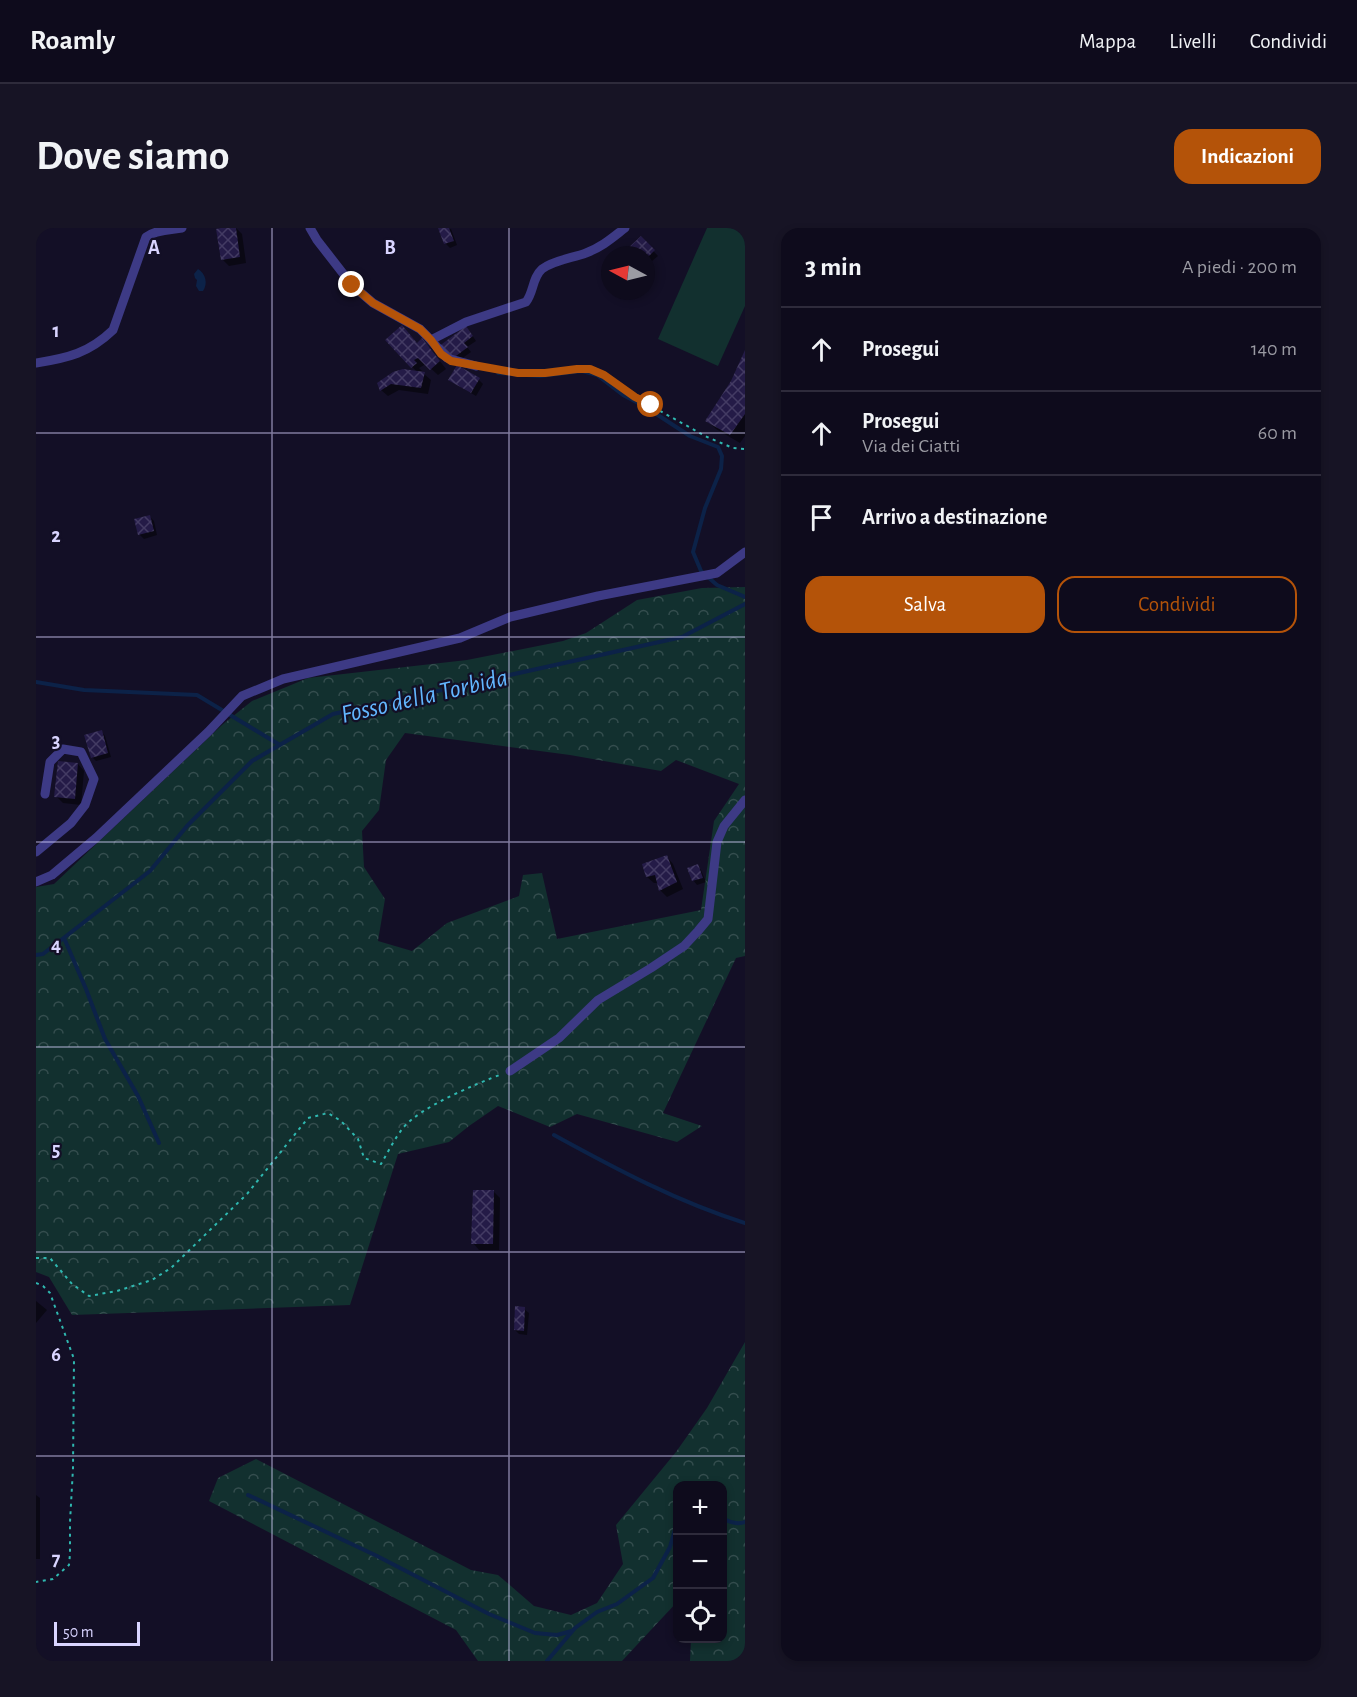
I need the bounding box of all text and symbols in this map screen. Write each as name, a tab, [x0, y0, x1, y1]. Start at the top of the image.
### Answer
text: Roamly	[30, 27, 115, 55]
text: Mappa	[1079, 31, 1136, 52]
text: Livelli	[1169, 31, 1217, 52]
text: Condividi	[1250, 31, 1327, 52]
button: Indicazioni	[1174, 129, 1321, 184]
text: Dove siamo	[36, 135, 230, 177]
text: A	[148, 238, 160, 258]
text: B	[384, 238, 396, 258]
north arrow	[601, 246, 655, 300]
text: 3 min	[805, 254, 862, 280]
text: A piedi · 200 m	[1182, 257, 1297, 277]
route end	[338, 271, 364, 297]
text: 1	[52, 321, 60, 341]
icon: ahead	[805, 333, 838, 366]
text: Prosegui	[862, 338, 939, 360]
text: 140 m	[1251, 339, 1297, 359]
route start	[637, 391, 663, 417]
text: Prosegui	[862, 410, 939, 432]
icon: ahead	[805, 417, 838, 450]
text: 60 m	[1258, 423, 1297, 443]
text: Via dei Ciatti	[862, 436, 960, 456]
icon: arrive	[805, 501, 838, 534]
text: Arrivo a destinazione	[862, 506, 1047, 528]
text: 2	[51, 526, 61, 546]
button: Salva	[805, 576, 1045, 633]
button: Condividi	[1057, 576, 1297, 633]
water label: Fosso della Torbida	[338, 664, 510, 728]
text: 3	[52, 731, 60, 751]
text: 4	[51, 935, 61, 955]
text: 5	[52, 1140, 60, 1160]
text: 6	[51, 1345, 61, 1365]
map controls	[673, 1481, 727, 1643]
button: +	[673, 1481, 727, 1535]
button: −	[673, 1535, 727, 1589]
text: 7	[52, 1549, 61, 1569]
button: locate	[673, 1589, 727, 1643]
scale bar	[54, 1619, 140, 1646]
text: 50 m	[63, 1624, 94, 1640]

